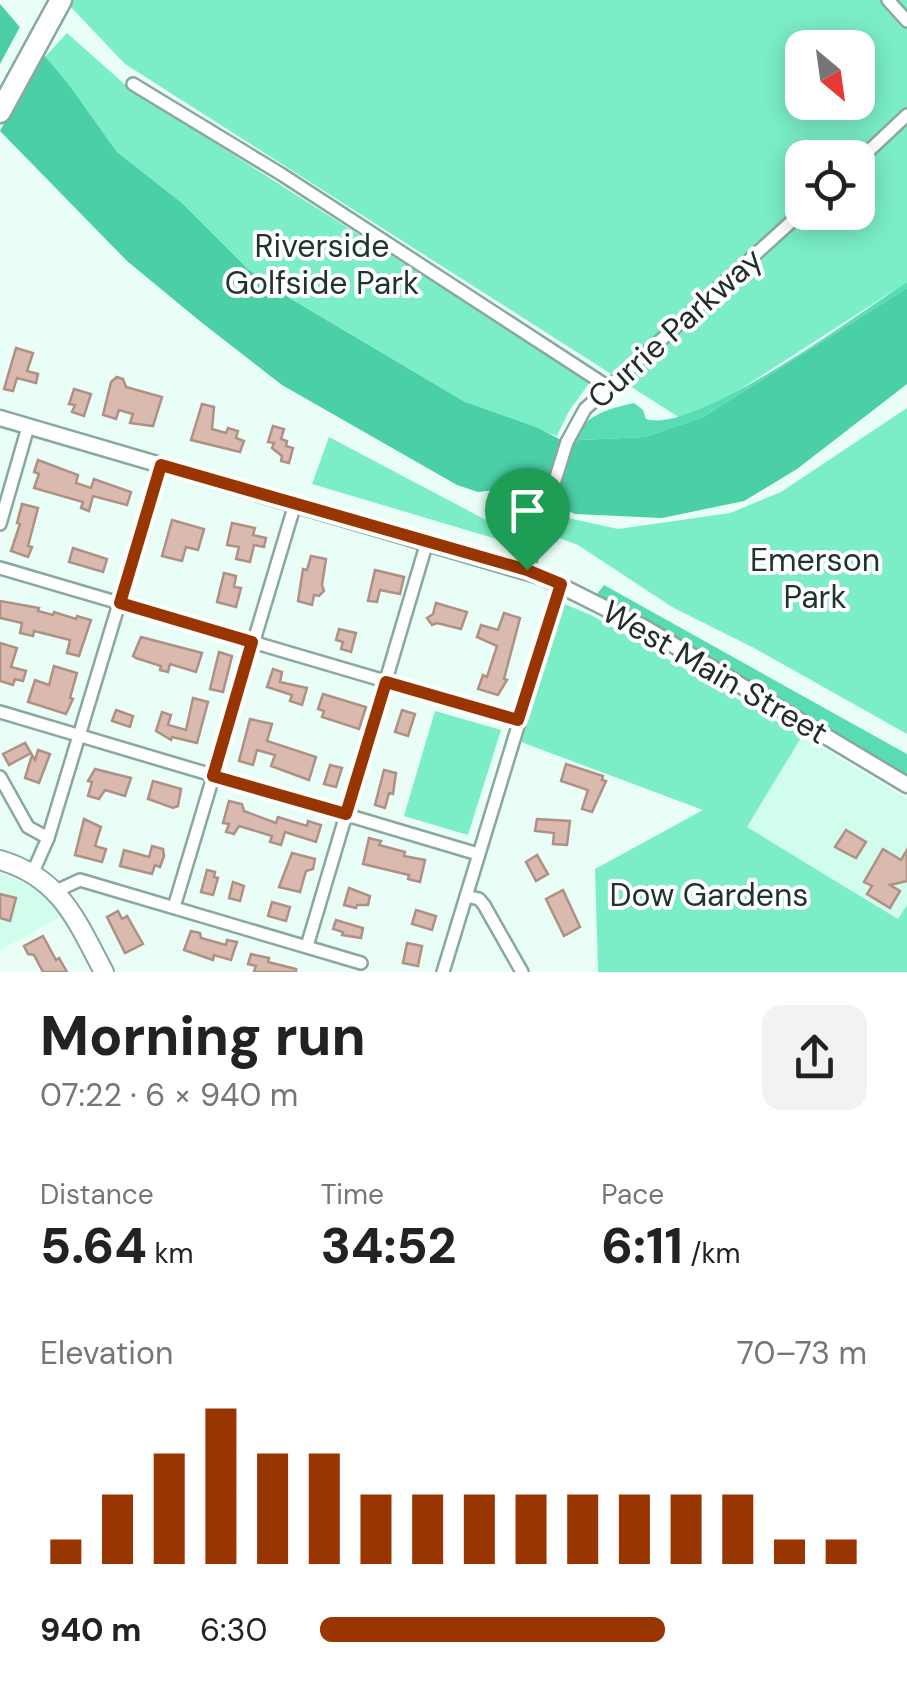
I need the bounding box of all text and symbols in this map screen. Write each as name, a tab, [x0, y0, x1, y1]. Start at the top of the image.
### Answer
north arrow	[785, 30, 875, 120]
map controls	[785, 30, 875, 230]
button: locate	[785, 140, 875, 230]
park label: Riverside Golfside Park	[225, 225, 419, 304]
street label: Currie Parkway	[579, 238, 771, 418]
pin	[485, 468, 570, 571]
icon: arrive	[500, 483, 555, 538]
park label: Emerson Park	[750, 539, 880, 618]
street label: West Main Street	[595, 590, 835, 754]
park label: Dow Gardens	[610, 874, 808, 916]
text: Morning run	[40, 1000, 366, 1072]
button: share	[762, 1005, 867, 1110]
text: 07:22 · 6 × 940 m	[40, 1074, 298, 1116]
text: Distance	[40, 1176, 154, 1213]
text: Time	[321, 1176, 384, 1213]
text: Pace	[601, 1176, 664, 1213]
text: 5.64	[40, 1213, 147, 1279]
text: 34:52	[321, 1213, 456, 1279]
text: 6:11	[601, 1213, 683, 1279]
text: km	[147, 1235, 194, 1272]
text: /km	[683, 1235, 740, 1272]
text: Elevation	[40, 1332, 173, 1374]
text: 70–73 m	[737, 1332, 867, 1374]
text: 940 m	[40, 1609, 141, 1651]
text: 6:30	[200, 1609, 267, 1651]

